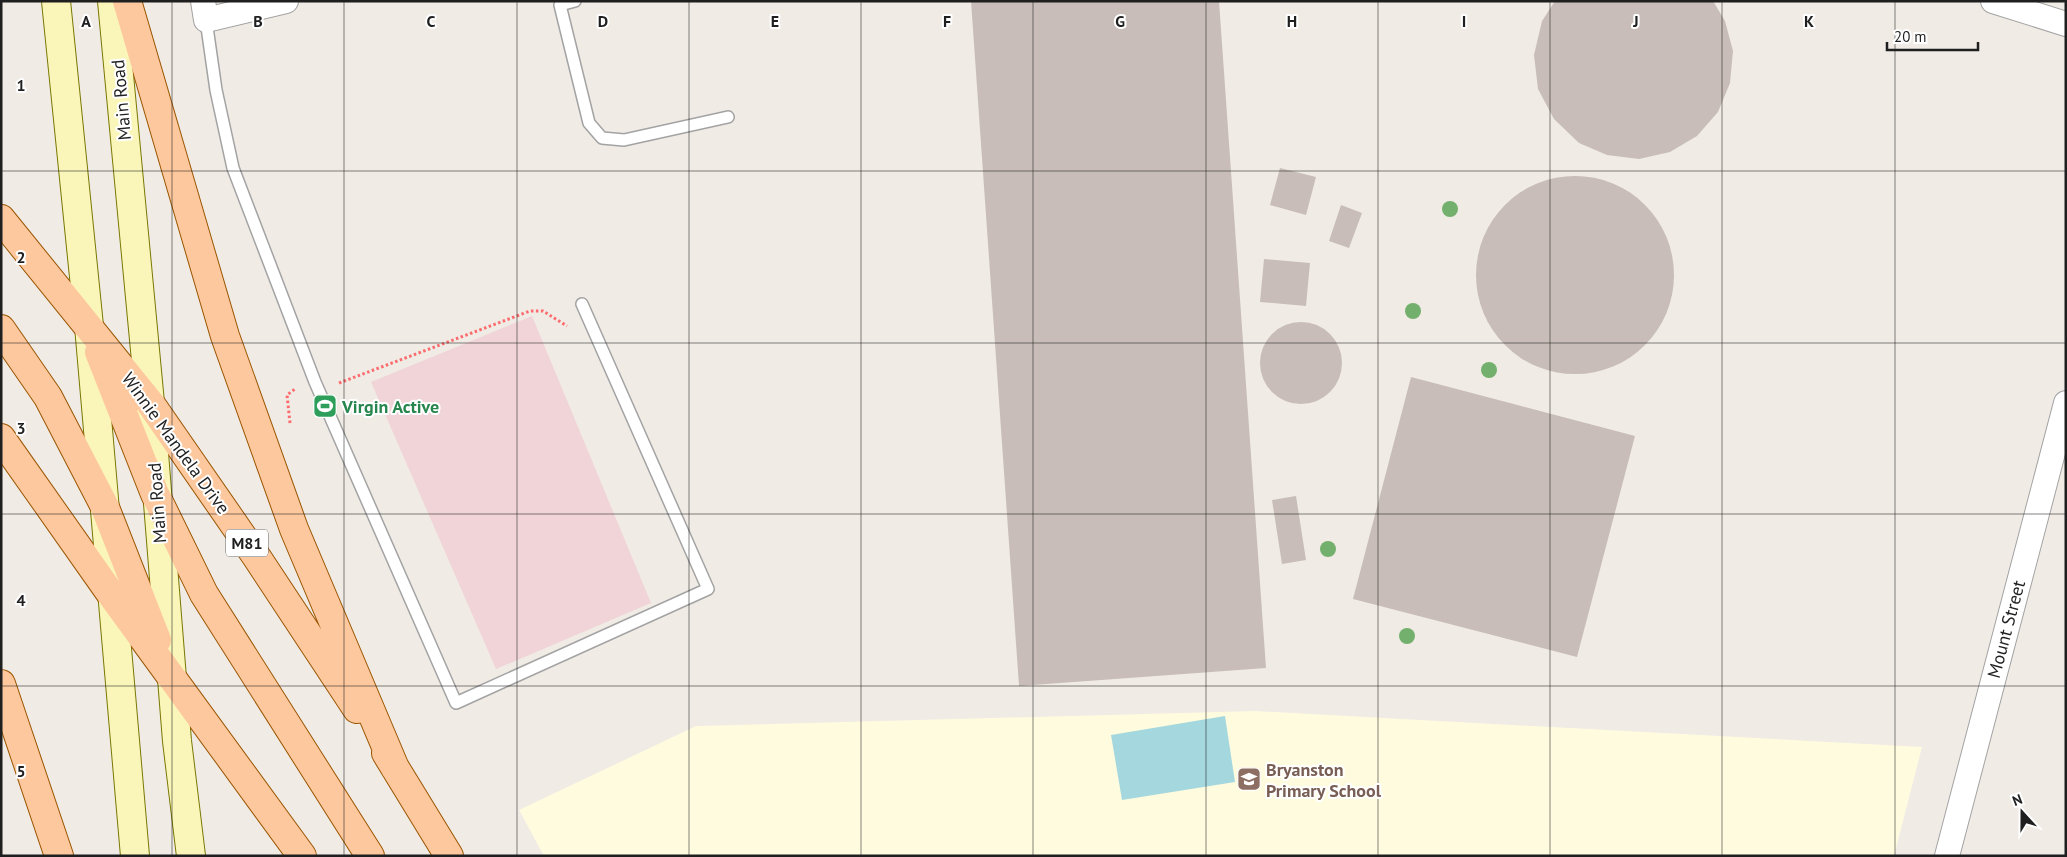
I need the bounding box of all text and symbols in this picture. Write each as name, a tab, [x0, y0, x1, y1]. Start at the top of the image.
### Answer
text: A	[81, 11, 91, 31]
text: B	[253, 11, 263, 31]
text: C	[427, 11, 436, 31]
text: D	[598, 11, 608, 31]
text: E	[771, 11, 779, 31]
text: F	[943, 11, 951, 31]
text: G	[1115, 11, 1125, 31]
text: H	[1287, 11, 1297, 31]
text: I	[1462, 11, 1466, 31]
text: J	[1632, 11, 1639, 31]
text: K	[1804, 11, 1814, 31]
scale bar	[1887, 20, 1978, 52]
text: 20 m	[1894, 27, 1927, 46]
street label: Main Road	[106, 59, 136, 141]
text: 1	[16, 75, 26, 95]
text: 2	[16, 247, 26, 267]
street label: Winnie Mandela Drive	[117, 368, 235, 518]
sports icon: Virgin Active	[312, 393, 338, 419]
place label: Virgin Active	[341, 395, 439, 418]
text: 3	[16, 418, 26, 438]
street label: Main Road	[143, 462, 171, 544]
road number: M81	[226, 530, 268, 556]
street label: Mount Street	[1982, 578, 2030, 680]
text: 4	[16, 590, 26, 610]
place label: Bryanston Primary School	[1266, 758, 1382, 802]
text: 5	[16, 761, 26, 781]
school or university icon: Bryanston Primary School	[1236, 766, 1262, 792]
north arrow	[1997, 787, 2047, 837]
text: N	[2010, 790, 2025, 810]

